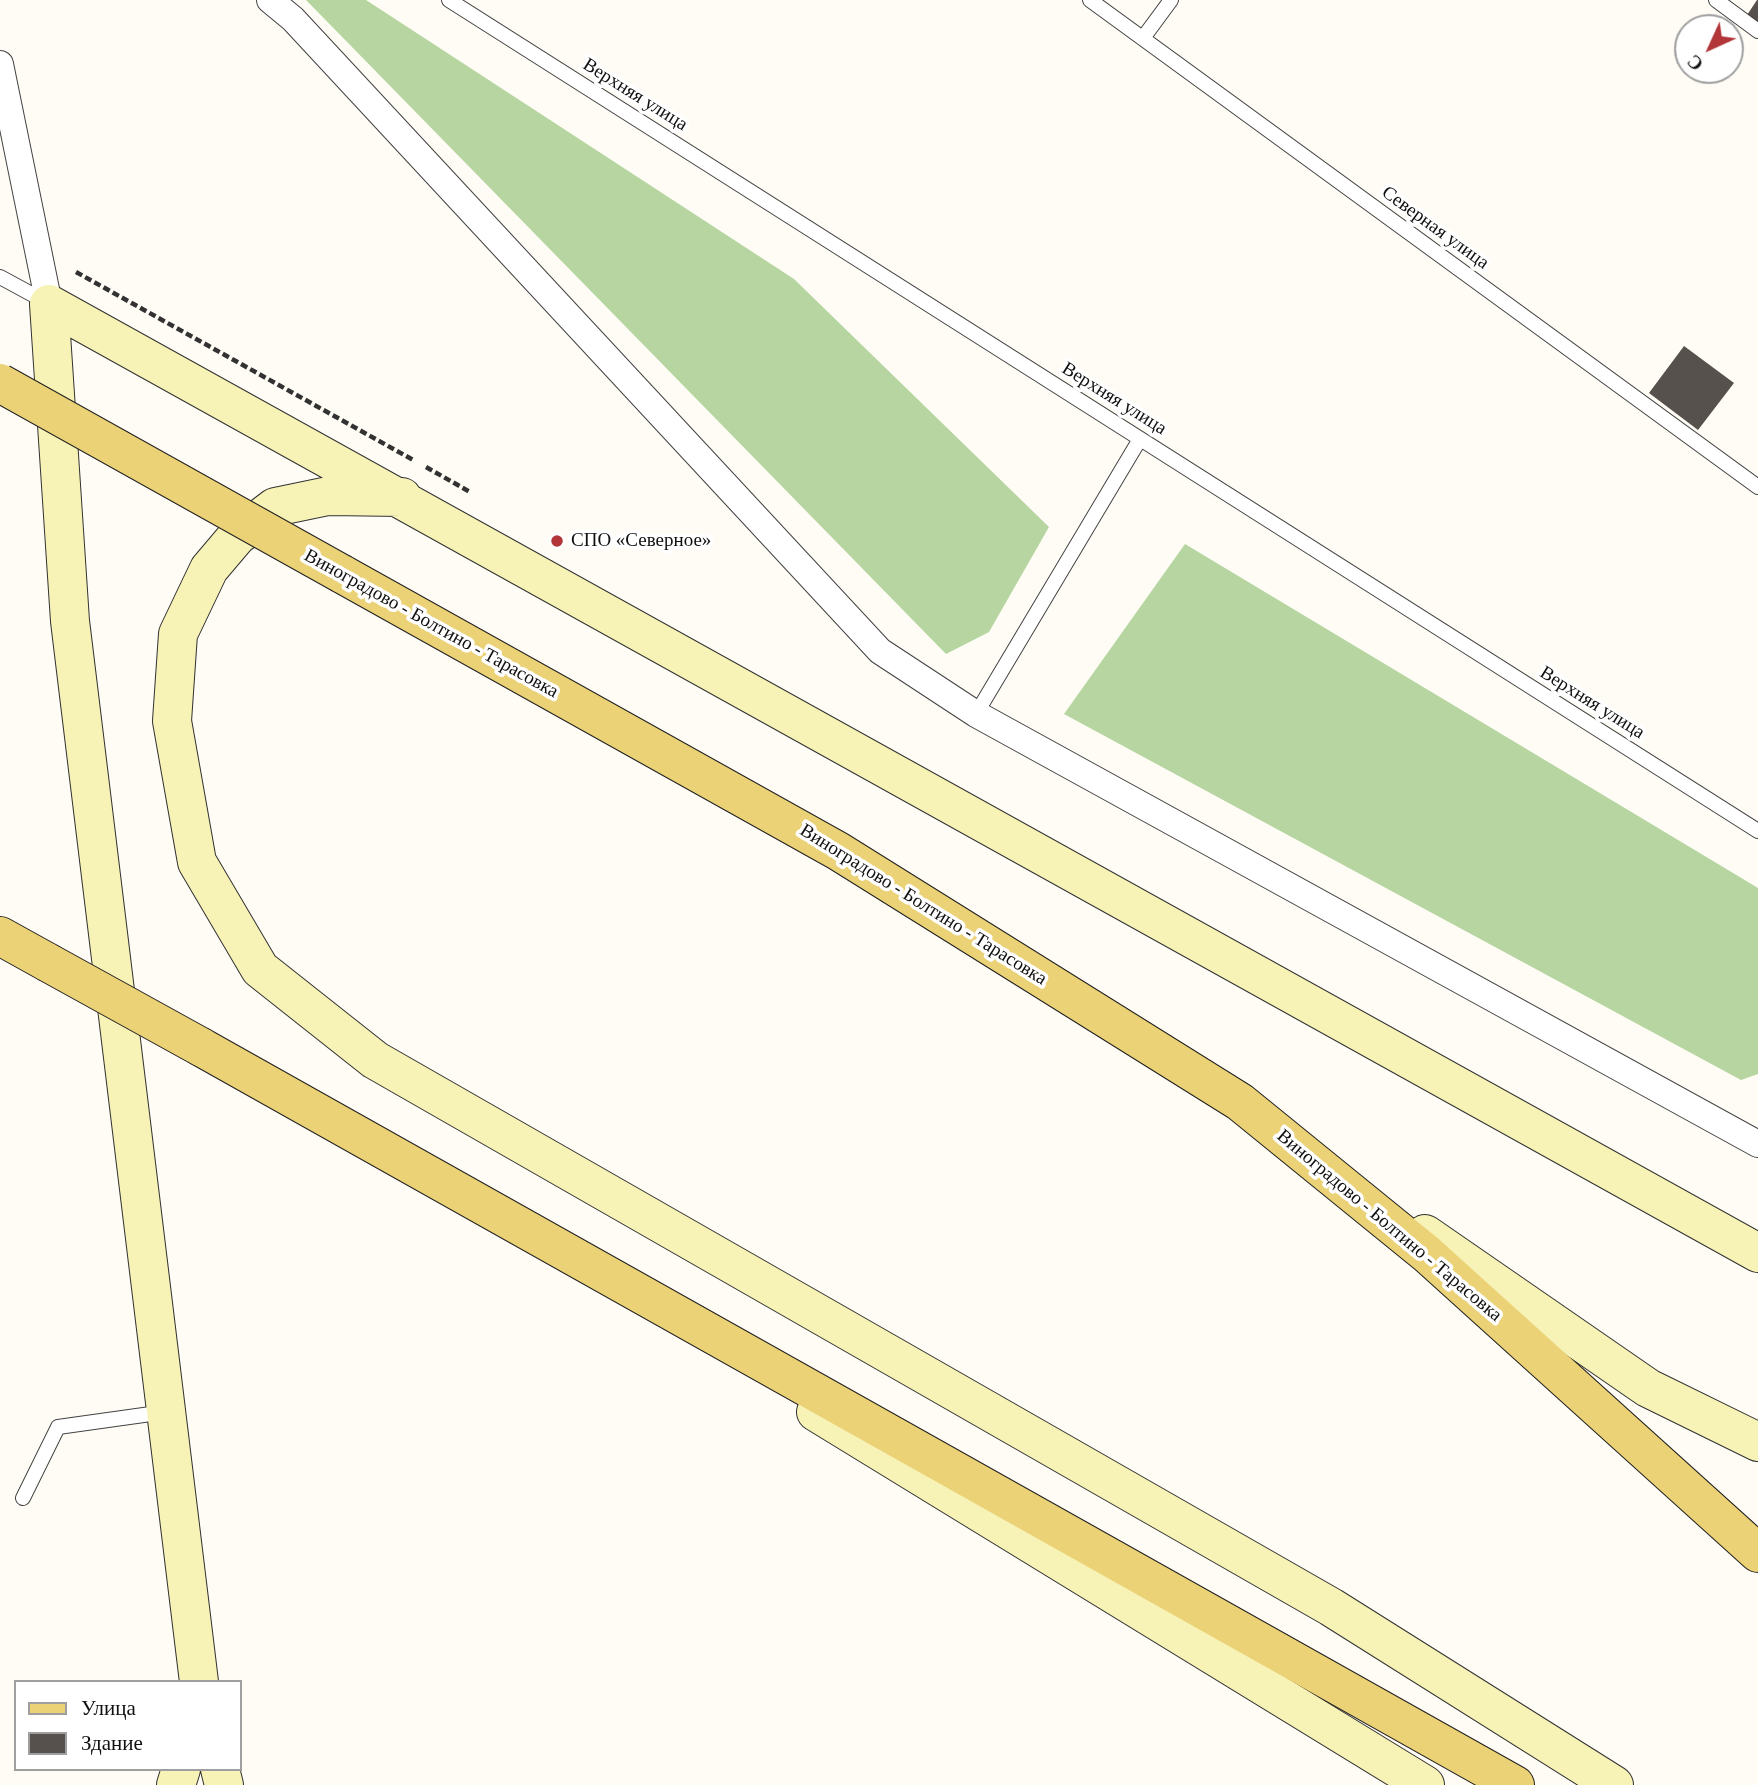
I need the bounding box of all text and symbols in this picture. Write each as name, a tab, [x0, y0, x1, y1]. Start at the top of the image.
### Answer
north arrow	[1674, 14, 1744, 84]
text: С	[1683, 51, 1707, 75]
street label: Верхняя улица	[578, 54, 692, 136]
street label: Северная улица	[1377, 181, 1493, 275]
street label: Верхняя улица	[1057, 358, 1171, 440]
place label: СПО «Северное»	[571, 530, 711, 552]
marker: СПО «Северное»	[549, 533, 565, 549]
street label: Виноградово - Болтино - Тарасовка	[300, 544, 562, 704]
street label: Верхняя улица	[1535, 662, 1649, 744]
street label: Виноградово - Болтино - Тарасовка	[795, 819, 1051, 991]
street label: Виноградово - Болтино - Тарасовка	[1272, 1125, 1506, 1327]
legend	[14, 1680, 242, 1771]
text: Улица	[81, 1696, 136, 1720]
text: Здание	[81, 1731, 143, 1755]

